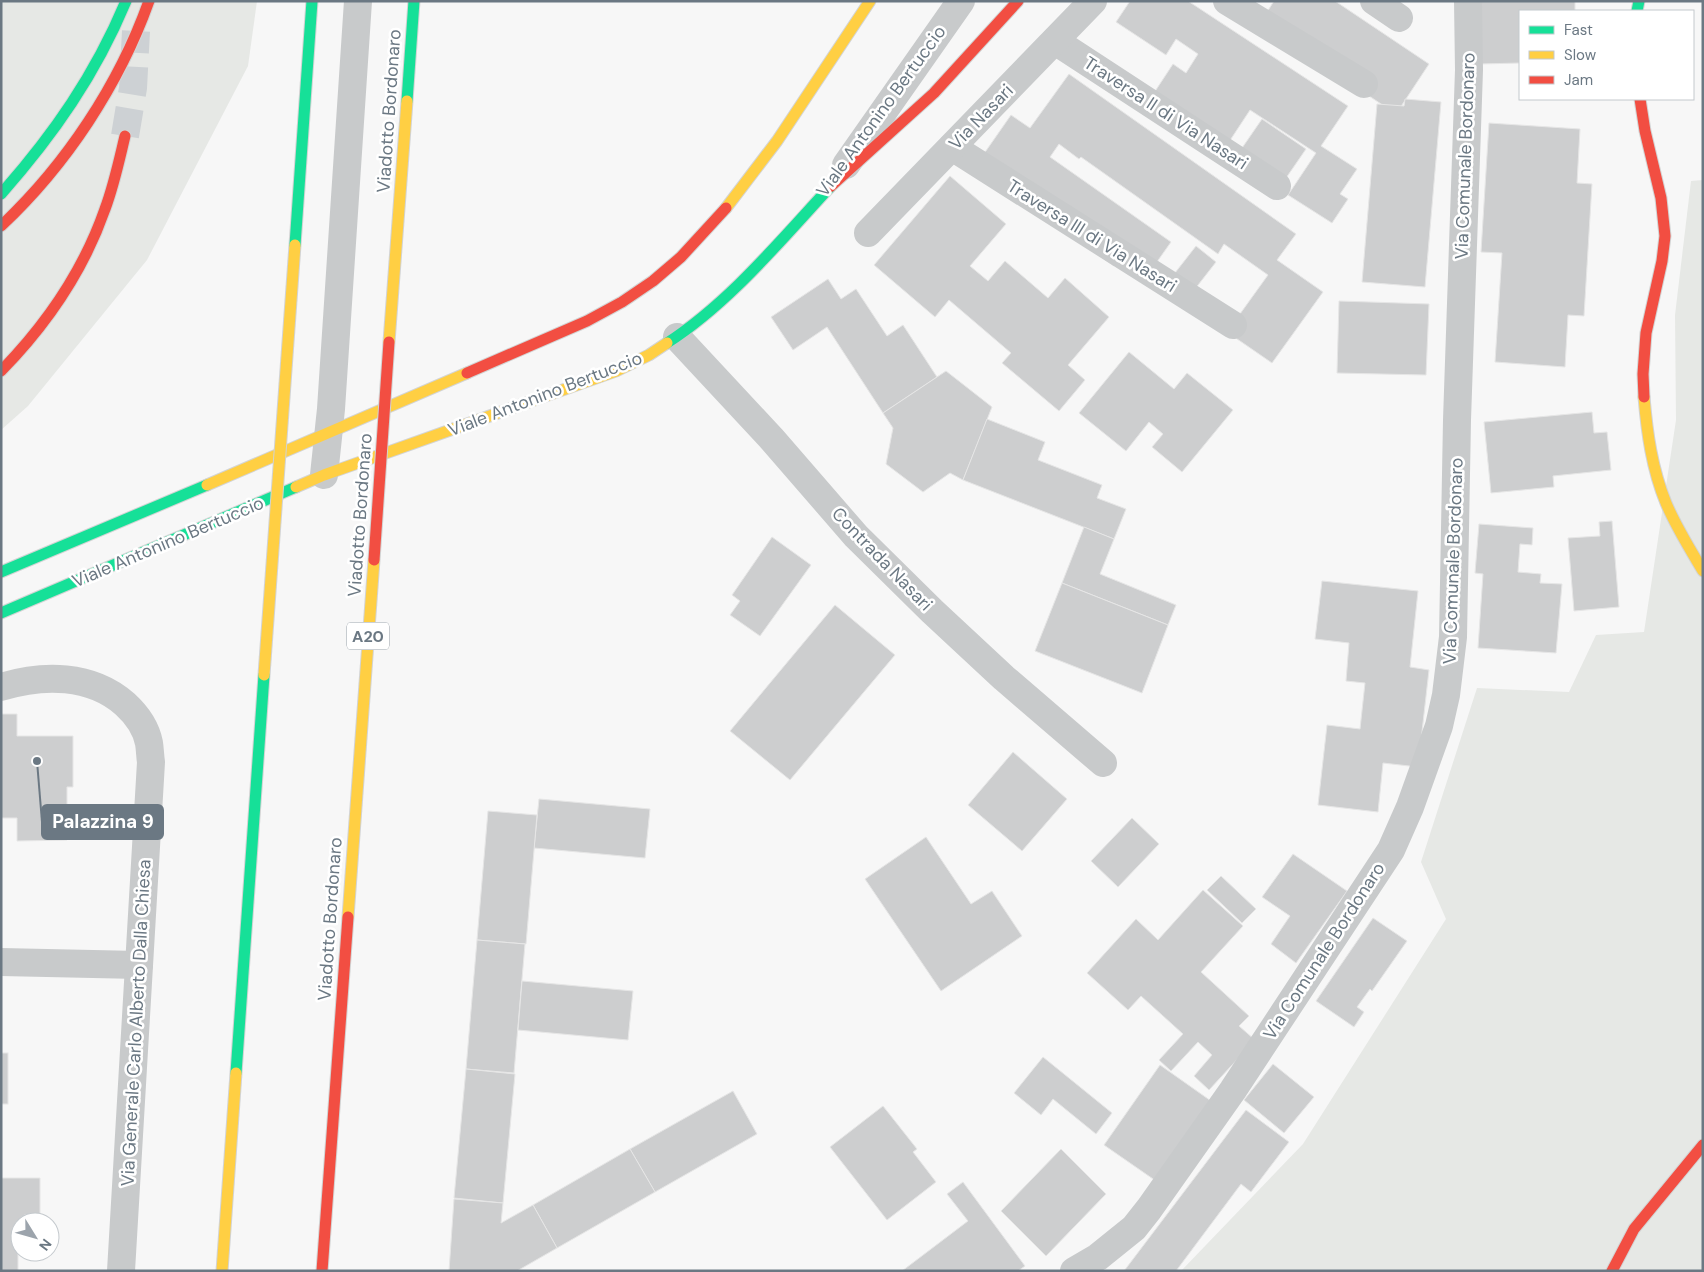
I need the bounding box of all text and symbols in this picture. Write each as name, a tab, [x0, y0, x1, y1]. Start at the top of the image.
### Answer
legend	[1519, 10, 1694, 100]
text: Fast	[1564, 20, 1593, 40]
street label: Viale Antonino Bertuccio	[811, 21, 951, 201]
street label: Viadotto Bordonaro	[371, 28, 407, 194]
text: Slow	[1564, 45, 1597, 65]
street label: Traversa II di Via Nasari	[1079, 51, 1253, 175]
street label: Via Comunale Bordonaro	[1449, 52, 1481, 260]
text: Jam	[1564, 70, 1593, 90]
street label: Via Nasari	[944, 79, 1018, 155]
street label: Traversa III di Via Nasari	[1003, 174, 1181, 298]
street label: Viale Antonino Bertuccio	[444, 346, 646, 442]
street label: Viadotto Bordonaro	[342, 432, 378, 598]
street label: Via Comunale Bordonaro	[1437, 457, 1469, 665]
street label: Viale Antonino Bertuccio	[68, 491, 268, 593]
street label: Contrada Nasari	[826, 502, 938, 616]
road number: A20	[347, 622, 389, 650]
callout: Palazzina 9	[42, 805, 163, 839]
text: Palazzina 9	[52, 809, 154, 834]
street label: Viadotto Bordonaro	[312, 836, 348, 1002]
street label: Via Comunale Bordonaro	[1258, 858, 1390, 1044]
street label: Via Generale Carlo Alberto Dalla Chiesa	[115, 859, 157, 1187]
north arrow	[10, 1212, 60, 1262]
text: N	[35, 1235, 56, 1254]

